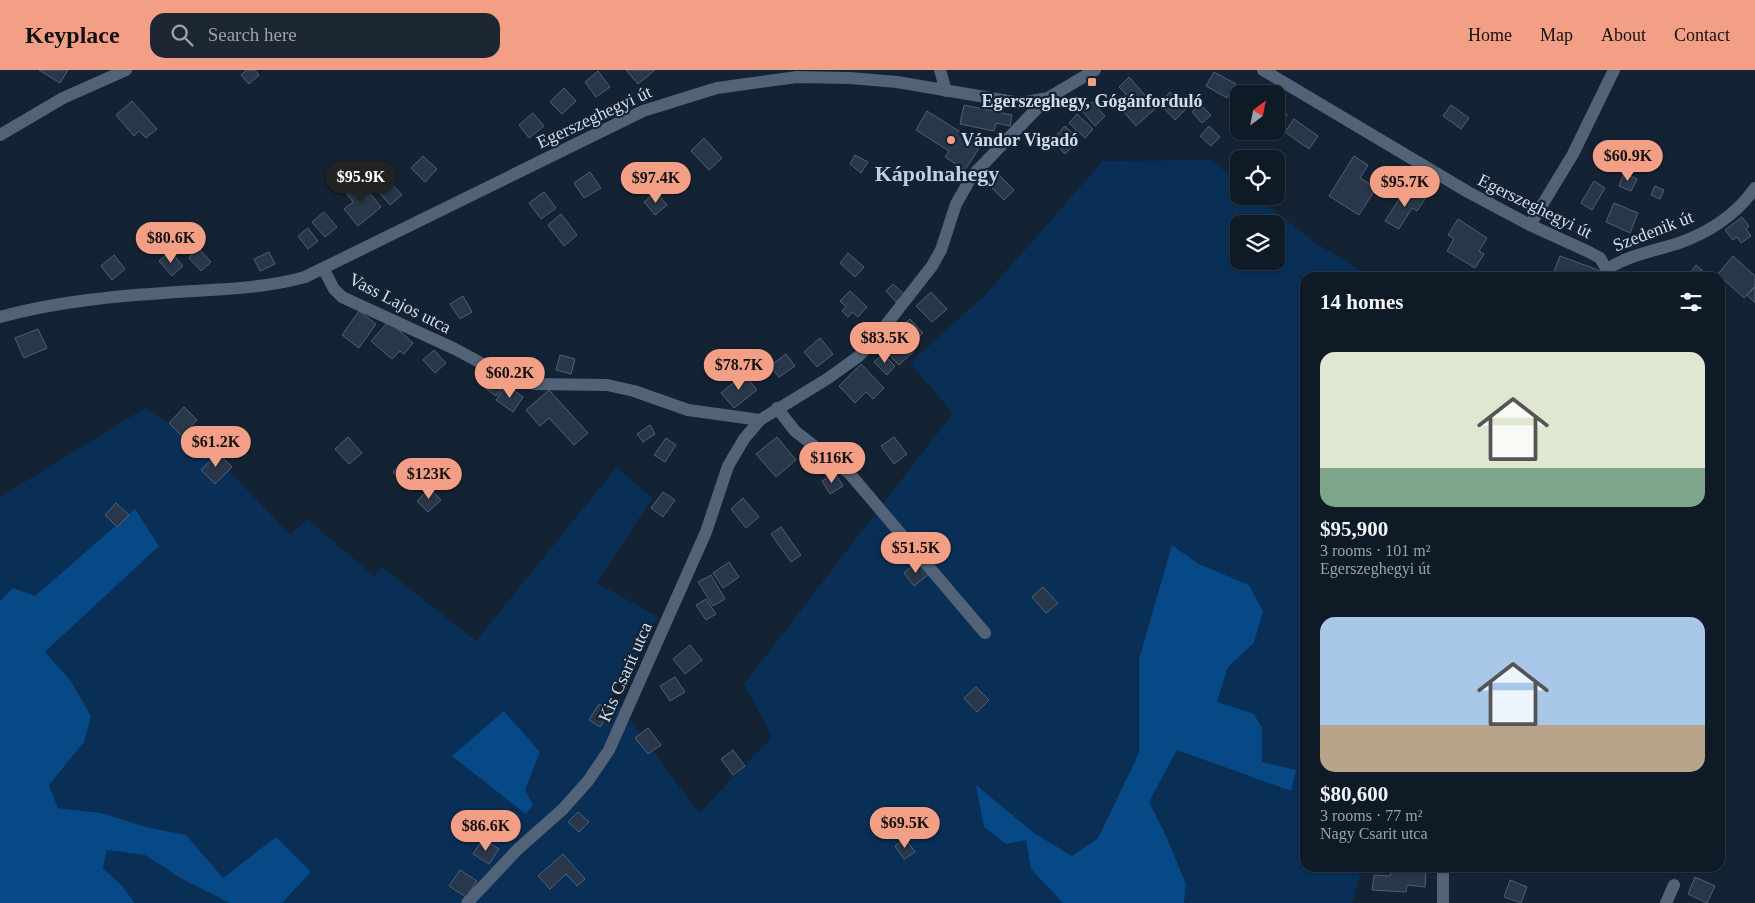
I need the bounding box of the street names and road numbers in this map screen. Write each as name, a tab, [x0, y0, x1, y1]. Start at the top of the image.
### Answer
street label: Egerszeghegyi út	[533, 82, 655, 152]
street label: Egerszeghegyi út	[1475, 170, 1595, 242]
street label: Szedenik út	[1610, 207, 1696, 255]
street label: Vass Lajos utca	[346, 269, 454, 337]
street label: Kis Csarit utca	[594, 619, 656, 725]

